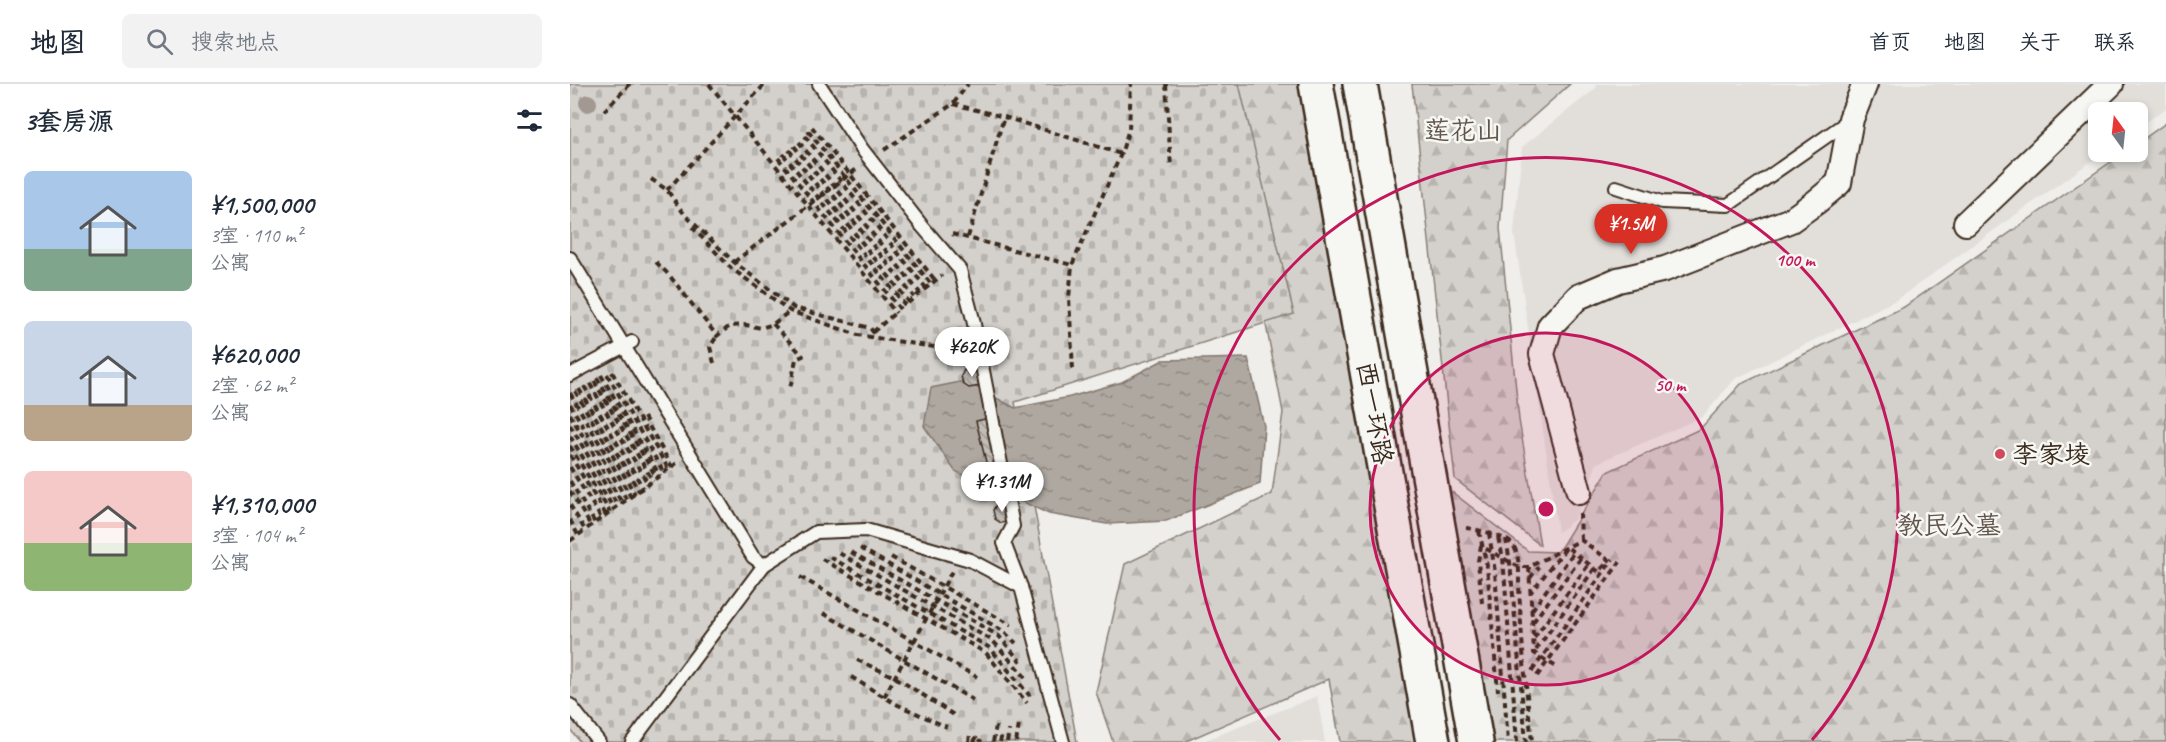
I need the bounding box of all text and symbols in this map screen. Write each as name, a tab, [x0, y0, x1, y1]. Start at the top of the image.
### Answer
search box	[122, 14, 542, 68]
text: 地图	[30, 25, 86, 60]
icon: search	[143, 25, 176, 58]
text: 搜索地点	[191, 28, 279, 56]
text: 首页	[1869, 29, 1911, 55]
text: 地图	[1944, 29, 1986, 55]
text: 关于	[2019, 29, 2061, 55]
text: 联系	[2094, 29, 2136, 55]
north arrow	[2088, 102, 2148, 162]
map controls	[2088, 102, 2148, 162]
icon: filters	[513, 104, 546, 137]
text: 3套房源	[24, 105, 114, 138]
park label: 莲花山	[1424, 114, 1502, 147]
text: ¥1,500,000	[210, 188, 313, 221]
icon: home	[72, 195, 144, 267]
pin: ¥1.5M	[1589, 204, 1673, 255]
text: ¥1.5M	[1608, 211, 1654, 236]
text: 3室 · 110 m²	[210, 223, 302, 248]
text: 100 m	[1776, 249, 1816, 271]
text: 公寓	[210, 250, 250, 275]
pin: ¥620K	[930, 327, 1014, 378]
text: ¥620K	[949, 334, 995, 359]
text: ¥620,000	[210, 338, 298, 371]
icon: home	[72, 345, 144, 417]
street label: 西一环路	[1349, 359, 1400, 467]
text: 2室 · 62 m²	[210, 373, 293, 398]
text: 50 m	[1655, 374, 1687, 396]
text: 公寓	[210, 400, 250, 425]
place label: 李家堎	[2012, 438, 2090, 471]
marker: 李家堎	[1993, 447, 2007, 461]
pin: ¥1.31M	[953, 462, 1051, 513]
text: ¥1.31M	[975, 469, 1029, 494]
text: ¥1,310,000	[210, 488, 314, 521]
icon: home	[72, 495, 144, 567]
centre of rings	[1536, 499, 1556, 519]
park label: 教民公墓	[1897, 509, 2001, 542]
text: 3室 · 104 m²	[210, 523, 302, 548]
text: 公寓	[210, 550, 250, 575]

